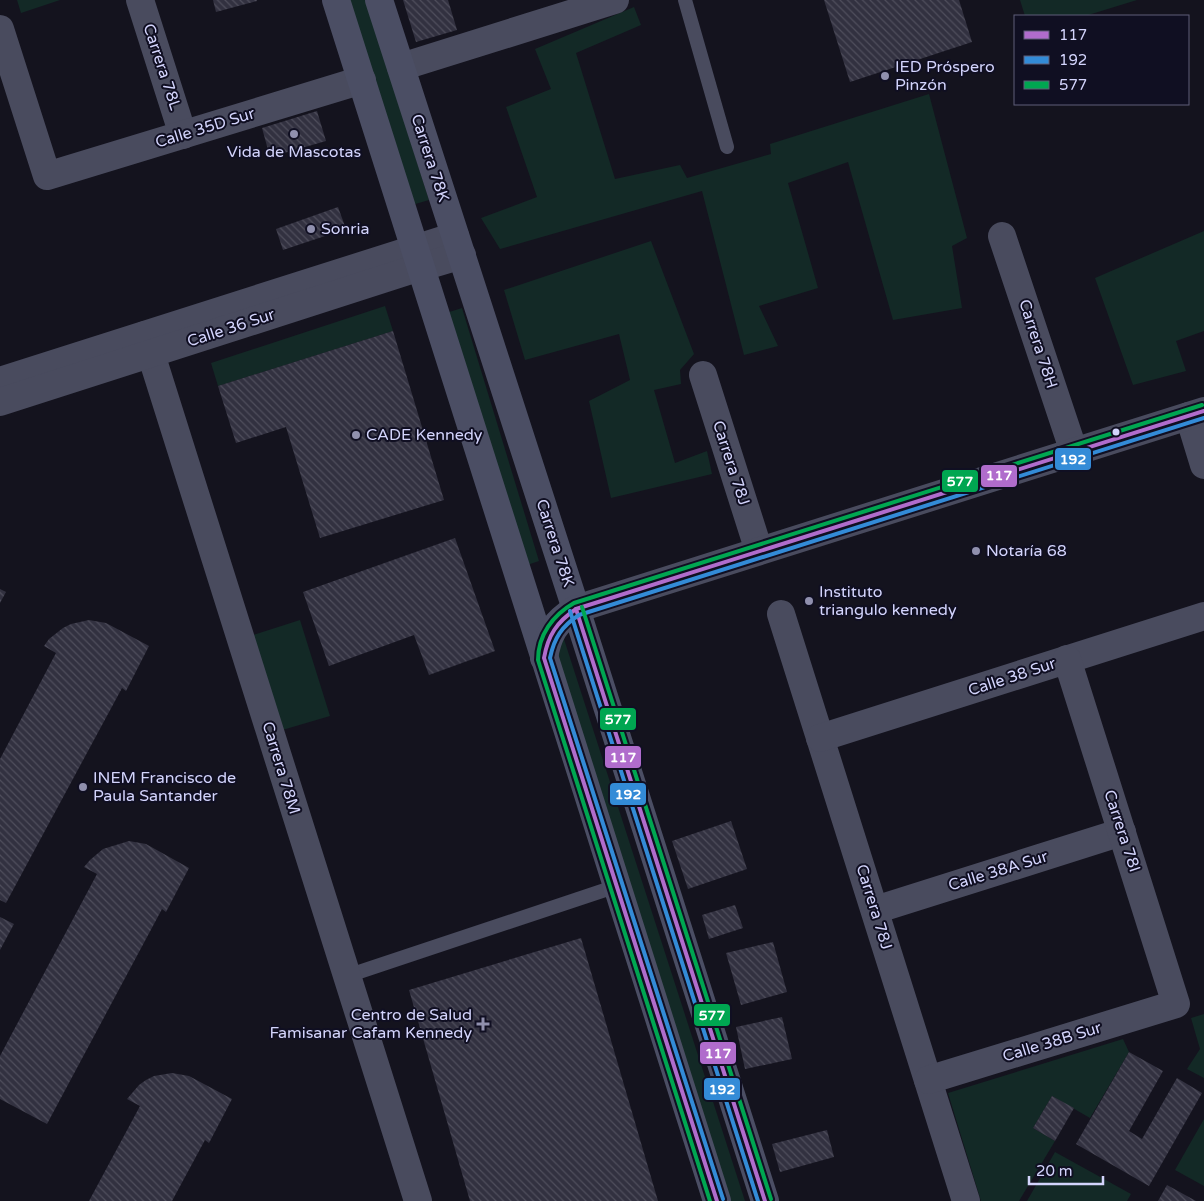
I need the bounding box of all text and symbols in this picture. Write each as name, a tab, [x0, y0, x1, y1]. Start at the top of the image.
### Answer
legend	[1014, 15, 1189, 105]
street label: Carrera 78L	[139, 21, 185, 113]
text: 117	[1059, 26, 1087, 44]
text: 192	[1059, 51, 1087, 69]
place label: IED Próspero Pinzón	[895, 57, 995, 95]
marker: IED Próspero Pinzón	[879, 70, 891, 82]
text: 577	[1059, 76, 1087, 94]
street label: Calle 35D Sur	[153, 103, 258, 153]
street label: Carrera 78K	[406, 112, 454, 205]
marker: Vida de Mascotas	[288, 128, 300, 140]
place label: Vida de Mascotas	[227, 142, 361, 162]
place label: Sonria	[321, 219, 369, 239]
marker: Sonria	[305, 223, 317, 235]
street label: Carrera 78H	[1014, 297, 1062, 391]
street label: Calle 36 Sur	[185, 304, 278, 352]
street label: Carrera 78J	[708, 418, 754, 508]
place label: CADE Kennedy	[366, 425, 483, 445]
unlabelled marker	[1111, 427, 1121, 437]
marker: CADE Kennedy	[350, 429, 362, 441]
line badge: 192	[1054, 447, 1092, 471]
text: 192	[1060, 451, 1086, 468]
line badge: 117	[980, 464, 1018, 488]
text: 117	[986, 467, 1012, 484]
line badge: 577	[941, 469, 979, 493]
text: 577	[947, 473, 973, 490]
street label: Carrera 78K	[531, 497, 579, 590]
place label: Notaría 68	[986, 541, 1067, 561]
marker: Notaría 68	[970, 545, 982, 557]
place label: Instituto triangulo kennedy	[819, 582, 957, 620]
marker: Instituto triangulo kennedy	[803, 595, 815, 607]
street label: Calle 38 Sur	[966, 653, 1059, 701]
line badge: 577	[599, 707, 637, 731]
text: 577	[605, 711, 631, 728]
street label: Carrera 78M	[257, 719, 305, 817]
line badge: 117	[604, 745, 642, 769]
text: 117	[610, 749, 636, 766]
place label: INEM Francisco de Paula Santander	[93, 768, 236, 806]
marker: INEM Francisco de Paula Santander	[77, 781, 89, 793]
line badge: 192	[609, 782, 647, 806]
text: 192	[615, 786, 641, 803]
street label: Carrera 78I	[1099, 787, 1145, 875]
street label: Calle 38A Sur	[946, 846, 1051, 896]
street label: Carrera 78J	[852, 862, 896, 952]
line badge: 577	[693, 1003, 731, 1027]
place label: Centro de Salud Famisanar Cafam Kennedy	[270, 1005, 472, 1043]
text: 577	[699, 1007, 725, 1024]
marker: Centro de Salud Famisanar Cafam Kennedy	[476, 1017, 490, 1031]
street label: Calle 38B Sur	[1000, 1017, 1105, 1067]
line badge: 117	[699, 1041, 737, 1065]
text: 117	[705, 1045, 731, 1062]
line badge: 192	[703, 1077, 741, 1101]
text: 192	[709, 1081, 735, 1098]
scale bar	[1029, 1154, 1103, 1186]
text: 20 m	[1036, 1162, 1073, 1180]

